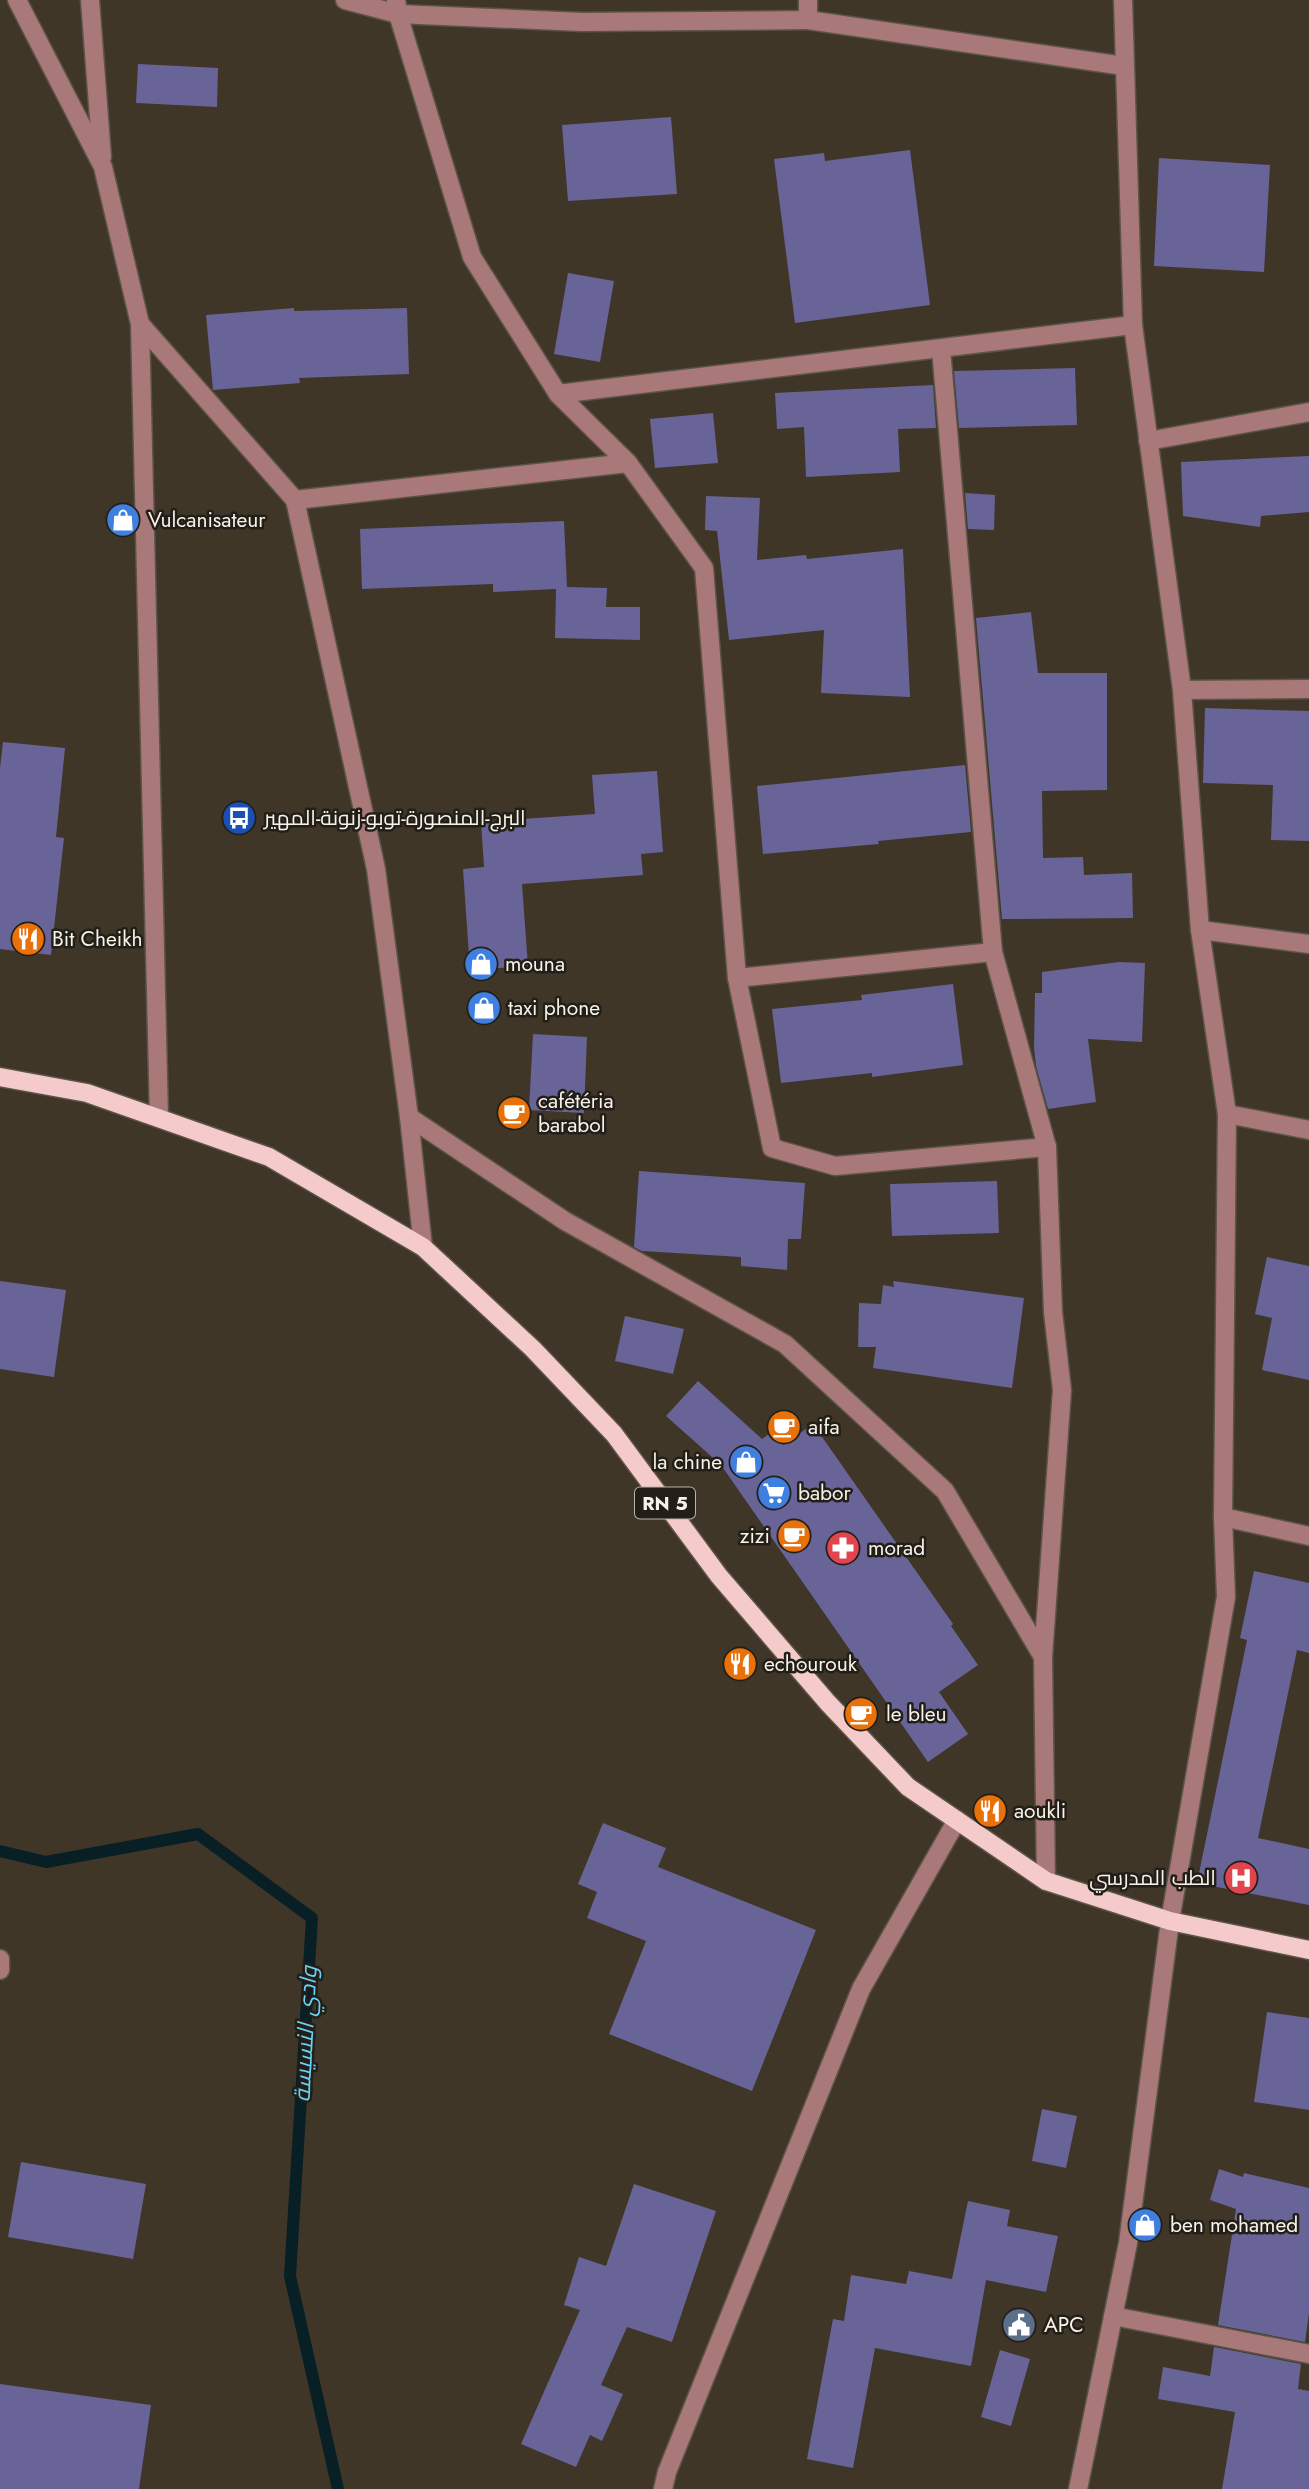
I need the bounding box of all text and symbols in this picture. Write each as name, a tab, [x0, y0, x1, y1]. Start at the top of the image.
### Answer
shop icon: Vulcanisateur	[104, 501, 142, 539]
place label: Vulcanisateur	[148, 505, 266, 535]
bus stop icon: البرج-المنصورة-توبو-زنونة-المهير	[220, 799, 258, 837]
place label: البرج-المنصورة-توبو-زنونة-المهير	[263, 803, 526, 833]
restaurant icon: Bit Cheikh	[9, 920, 47, 958]
place label: Bit Cheikh	[52, 924, 142, 954]
shop icon: mouna	[462, 945, 500, 983]
place label: mouna	[505, 949, 565, 979]
shop icon: taxi phone	[465, 989, 503, 1027]
place label: taxi phone	[508, 993, 600, 1023]
place label: cafétéria barabol	[538, 1086, 614, 1140]
cafe icon: cafétéria barabol	[495, 1094, 533, 1132]
cafe icon: aifa	[765, 1408, 803, 1446]
place label: aifa	[808, 1412, 840, 1442]
shop icon: la chine	[727, 1443, 765, 1481]
place label: la chine	[652, 1447, 722, 1477]
supermarket icon: babor	[755, 1474, 793, 1512]
place label: babor	[798, 1478, 852, 1508]
road number: RN 5	[635, 1488, 695, 1518]
cafe icon: zizi	[775, 1517, 813, 1555]
place label: zizi	[740, 1521, 770, 1551]
pharmacy icon: morad	[824, 1529, 862, 1567]
place label: morad	[868, 1533, 925, 1563]
restaurant icon: echourouk	[721, 1645, 759, 1683]
place label: echourouk	[764, 1649, 858, 1679]
cafe icon: le bleu	[842, 1695, 880, 1733]
place label: le bleu	[886, 1699, 947, 1729]
restaurant icon: aoukli	[971, 1792, 1009, 1830]
place label: aoukli	[1014, 1796, 1066, 1826]
hospital icon: الطب المدرسي	[1222, 1859, 1260, 1897]
place label: الطب المدرسي	[1089, 1863, 1216, 1893]
water label: وادي النسيسة	[284, 1964, 327, 2103]
shop icon: ben mohamed	[1126, 2206, 1164, 2244]
place label: ben mohamed	[1170, 2210, 1298, 2240]
public building icon: APC	[1000, 2306, 1038, 2344]
place label: APC	[1044, 2310, 1084, 2340]

